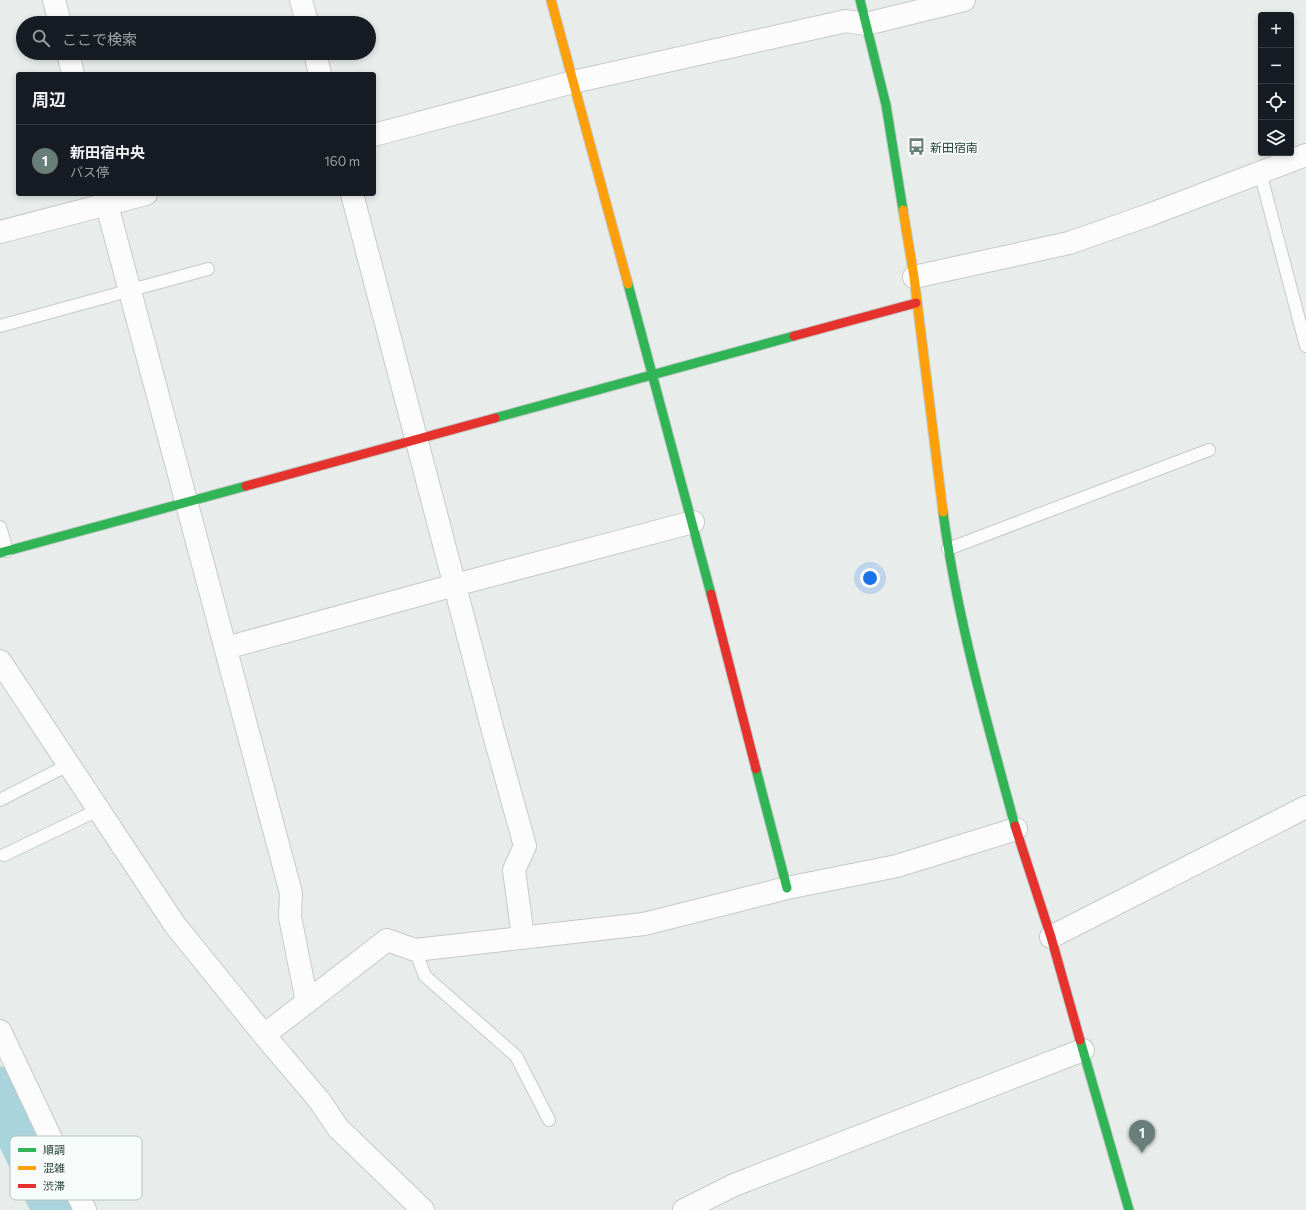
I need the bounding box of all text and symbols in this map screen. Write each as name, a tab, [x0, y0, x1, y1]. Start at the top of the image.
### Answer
map controls	[1258, 12, 1294, 156]
button: +	[1258, 12, 1294, 48]
search box	[16, 16, 376, 60]
icon: search	[30, 27, 52, 49]
text: ここで検索	[62, 30, 137, 48]
button: −	[1258, 48, 1294, 84]
button: locate	[1258, 84, 1294, 120]
text: 周辺	[32, 89, 66, 110]
button: layers	[1258, 120, 1294, 156]
bus stop icon: 新田宿南	[907, 137, 927, 157]
place label: 新田宿南	[930, 140, 978, 154]
text: 新田宿中央	[70, 143, 145, 161]
text: 1	[42, 153, 48, 169]
text: 160 m	[324, 153, 360, 169]
text: バス停	[70, 164, 109, 180]
your location	[860, 568, 880, 588]
pin: 1	[1129, 1120, 1155, 1153]
legend	[10, 1136, 142, 1200]
text: 順調	[43, 1143, 65, 1156]
text: 混雑	[43, 1161, 65, 1174]
text: 渋滞	[43, 1179, 65, 1192]

